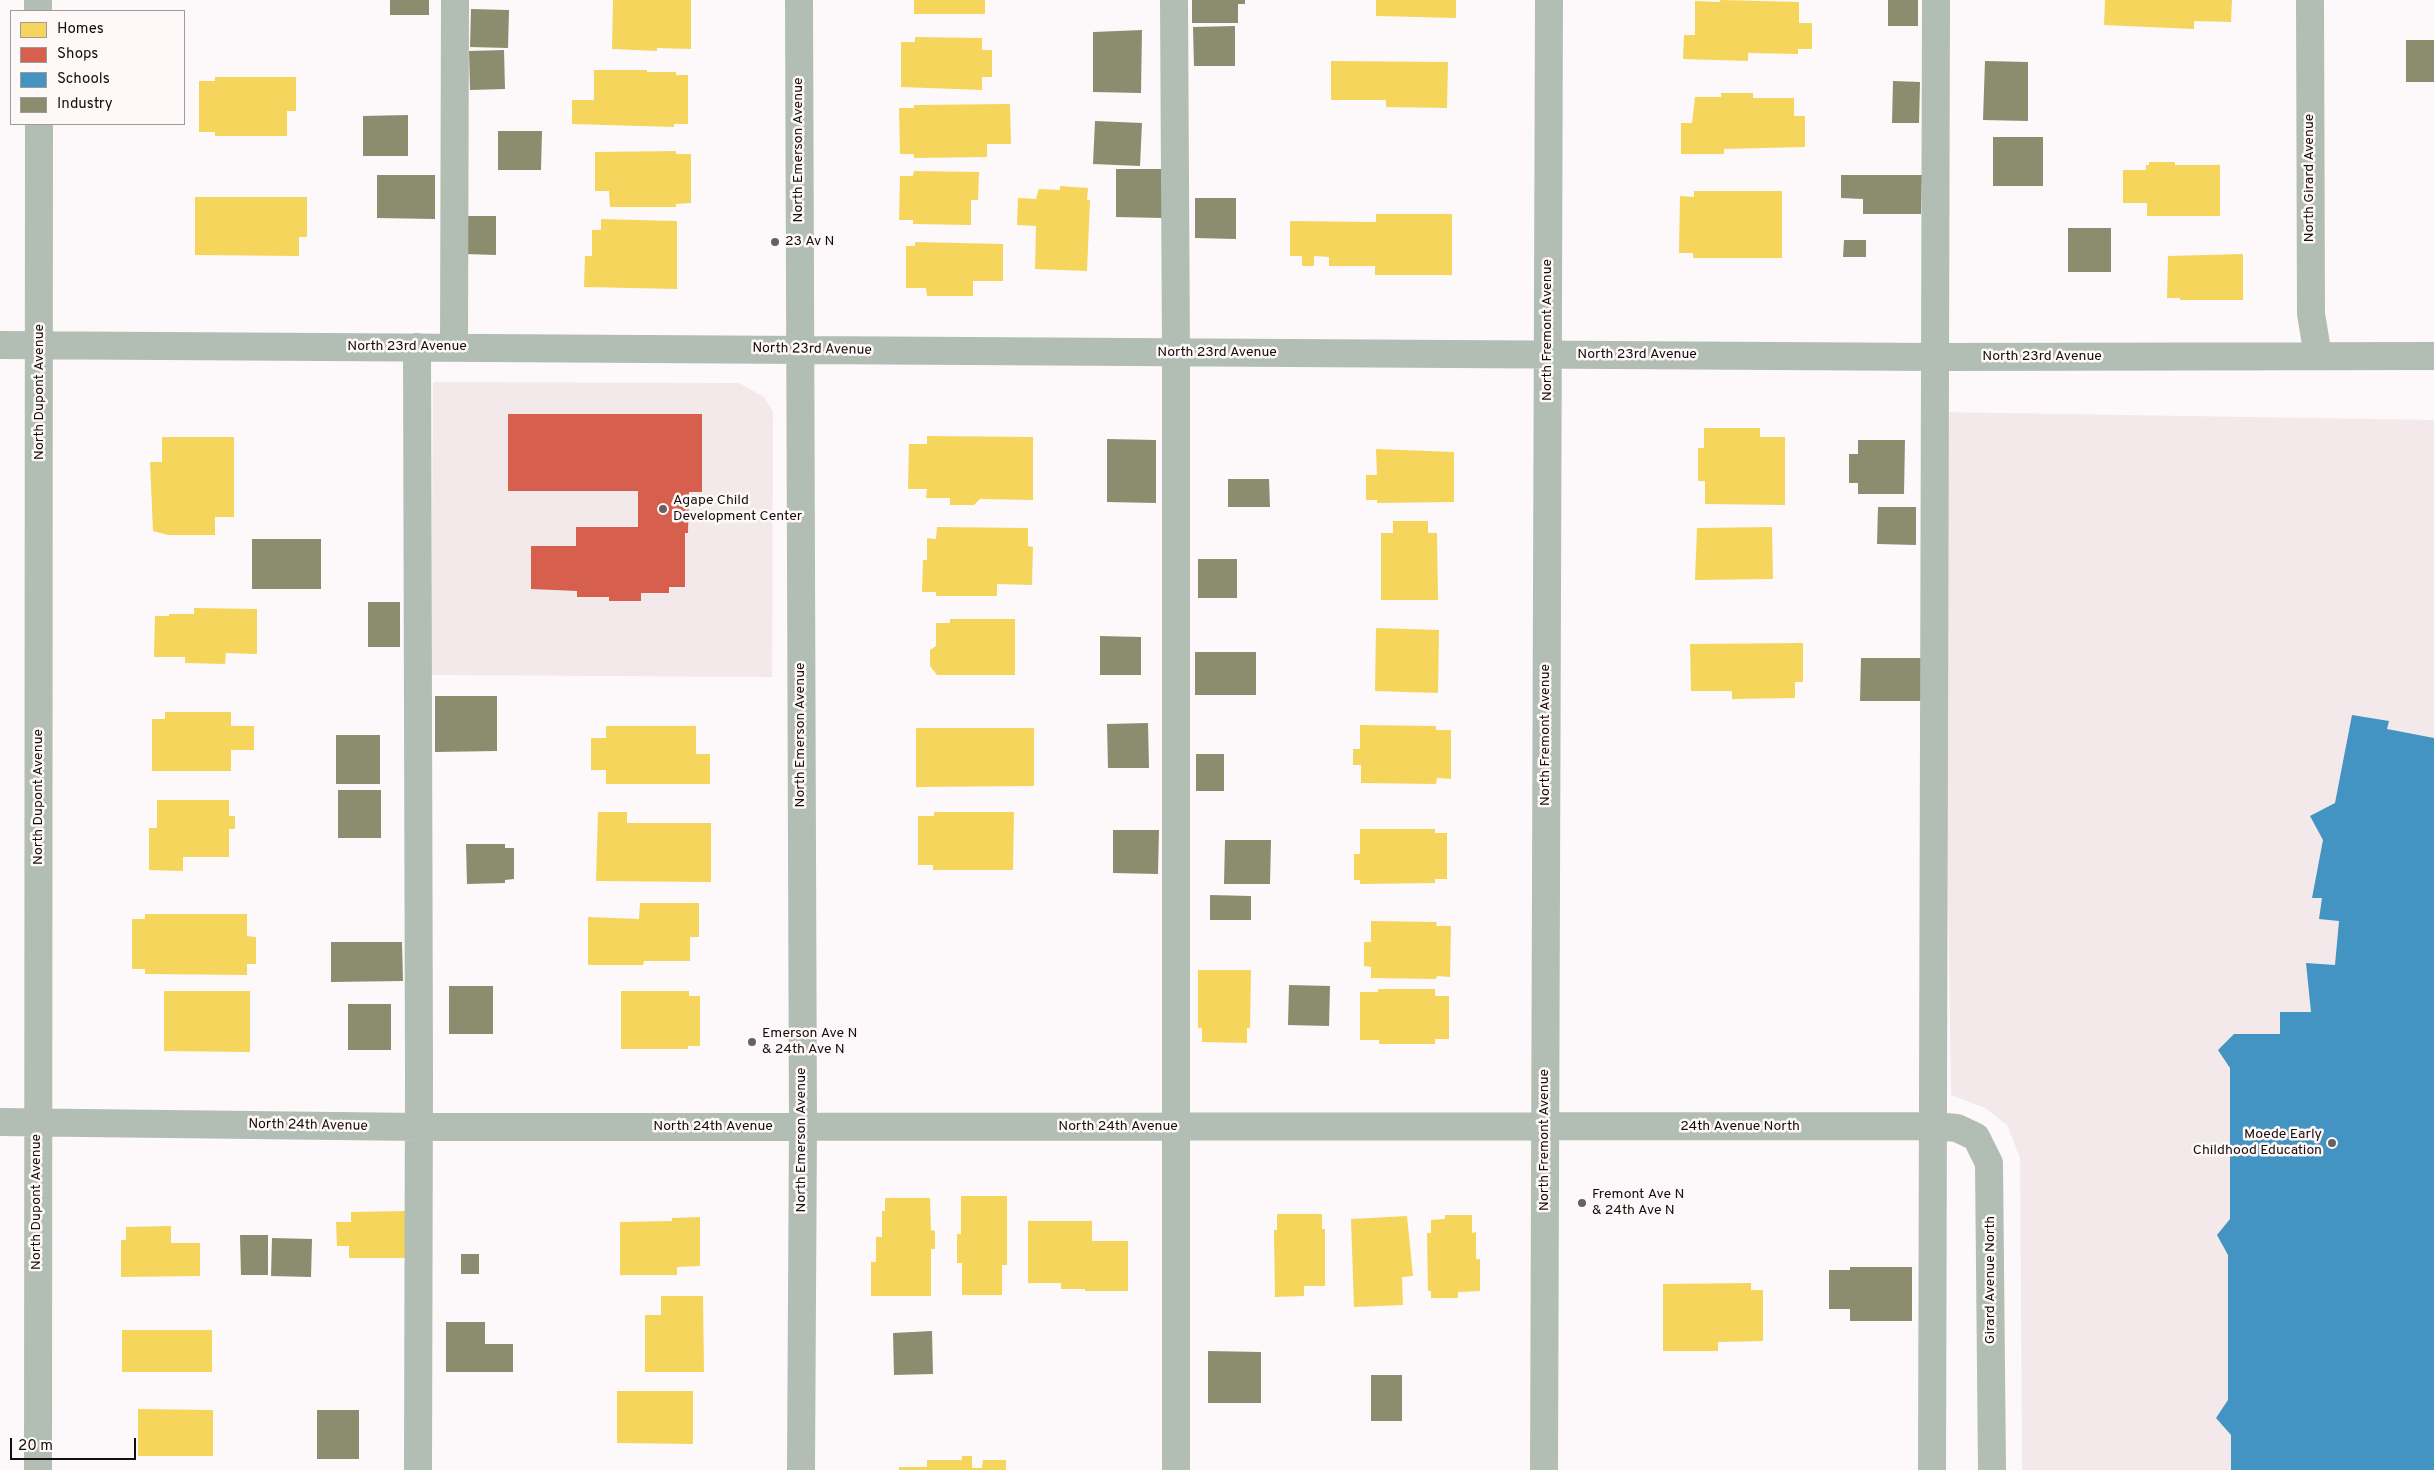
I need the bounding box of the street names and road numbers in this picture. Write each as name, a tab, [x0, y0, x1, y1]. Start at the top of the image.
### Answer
street label: North Emerson Avenue	[791, 77, 807, 223]
street label: North Girard Avenue	[2302, 114, 2318, 242]
street label: North Fremont Avenue	[1540, 259, 1556, 401]
street label: North Dupont Avenue	[32, 324, 48, 460]
street label: North 23rd Avenue	[347, 339, 467, 355]
street label: North 23rd Avenue	[752, 341, 872, 359]
street label: North 23rd Avenue	[1157, 345, 1277, 361]
street label: North 23rd Avenue	[1577, 347, 1697, 363]
street label: North 23rd Avenue	[1982, 349, 2102, 365]
street label: North Emerson Avenue	[793, 662, 809, 808]
street label: North Fremont Avenue	[1538, 664, 1554, 806]
street label: North Dupont Avenue	[31, 729, 47, 865]
street label: North Emerson Avenue	[794, 1067, 810, 1213]
street label: North Fremont Avenue	[1537, 1069, 1553, 1211]
street label: North 24th Avenue	[248, 1117, 368, 1135]
street label: North 24th Avenue	[653, 1119, 773, 1135]
street label: North 24th Avenue	[1058, 1119, 1178, 1135]
street label: 24th Avenue North	[1680, 1119, 1800, 1135]
street label: North Dupont Avenue	[29, 1134, 45, 1270]
street label: Girard Avenue North	[1983, 1216, 1999, 1344]

